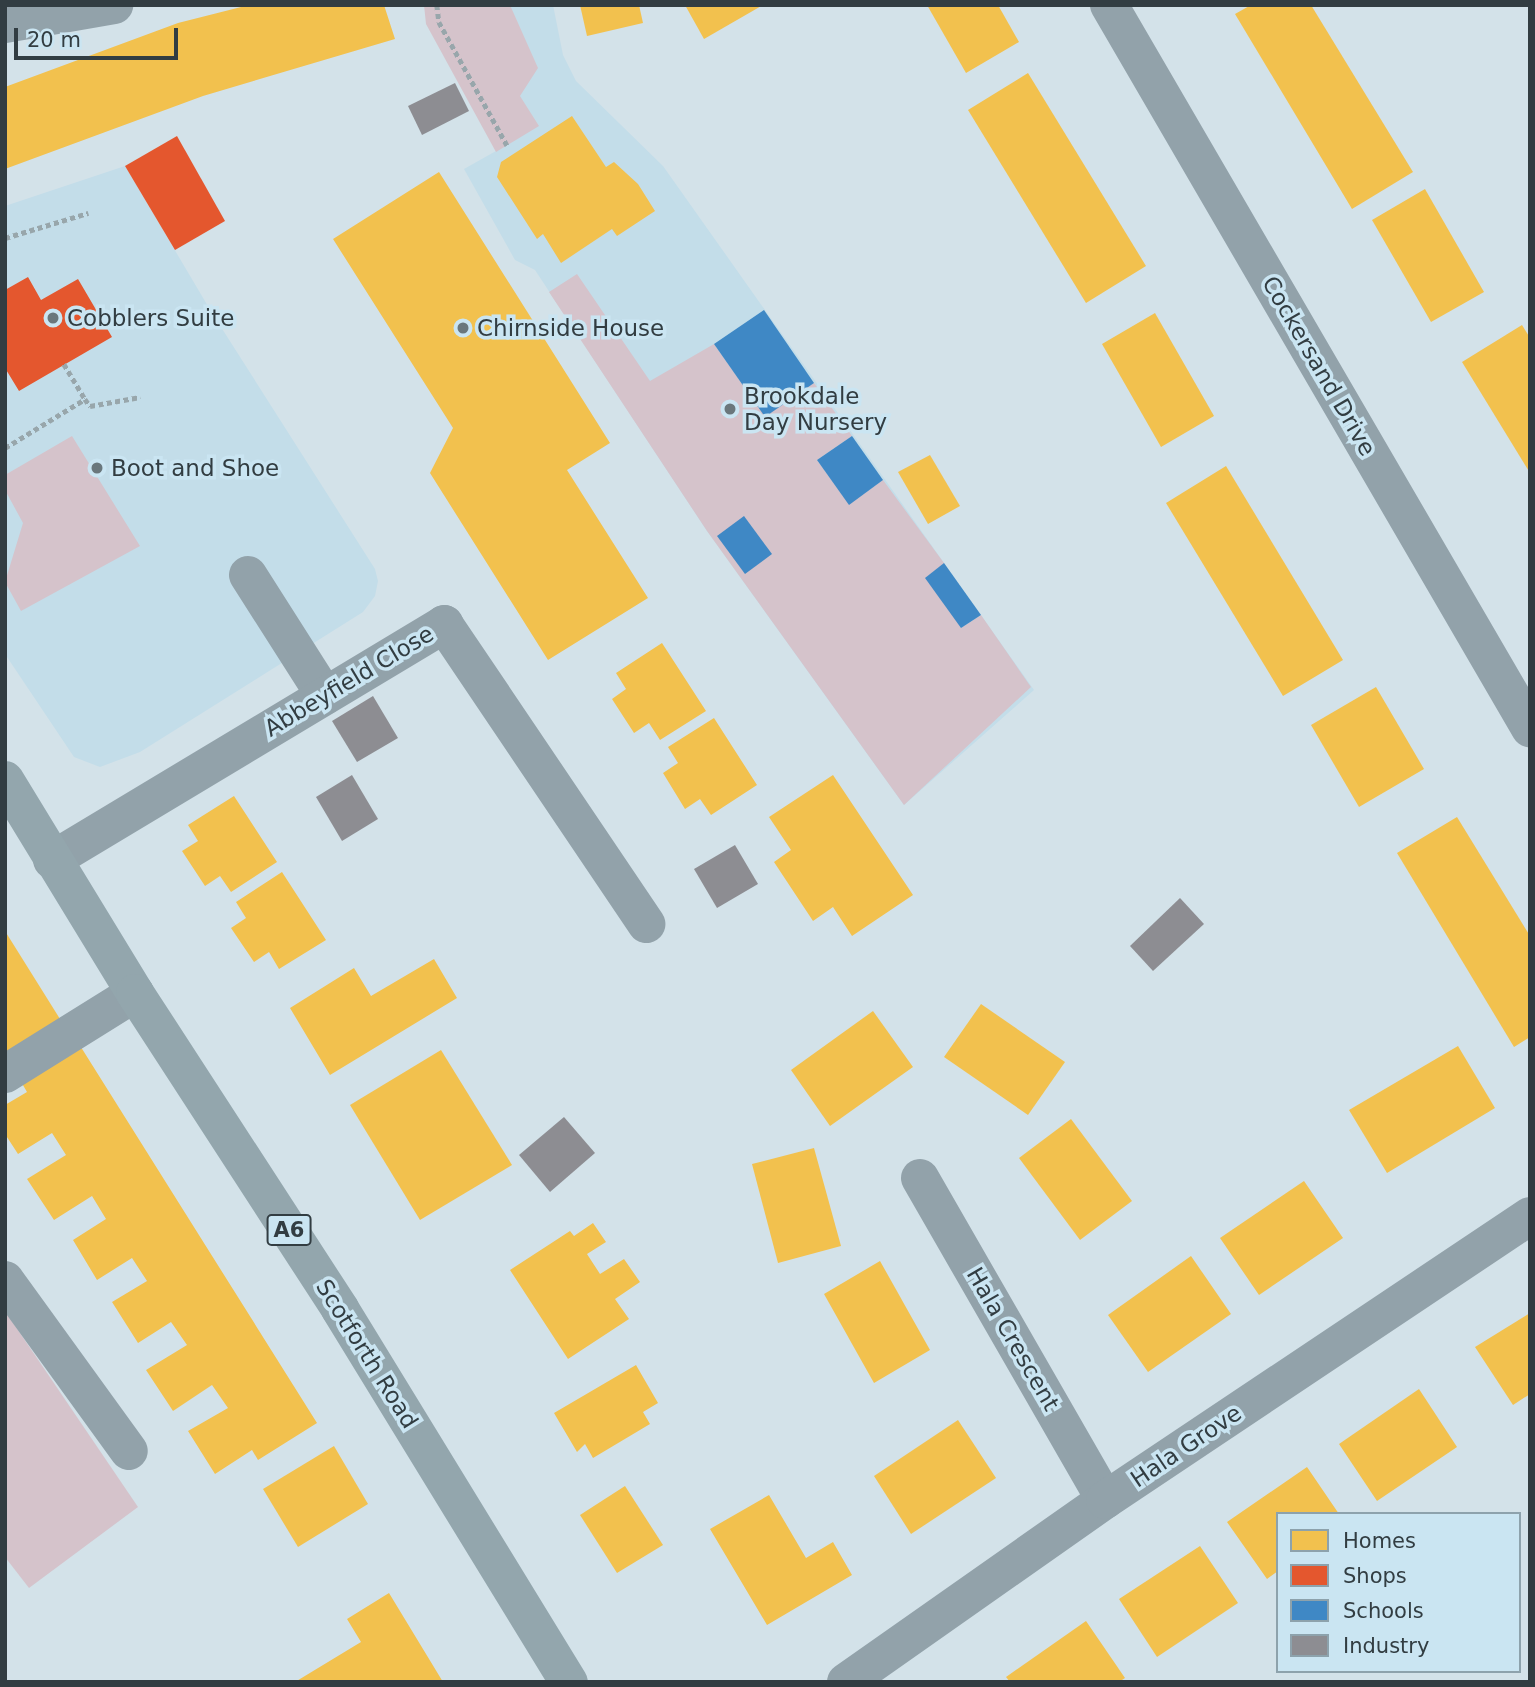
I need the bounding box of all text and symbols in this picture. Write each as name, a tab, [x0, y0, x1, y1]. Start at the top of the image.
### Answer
scale bar	[18, 14, 182, 58]
text: 20 m	[27, 28, 81, 52]
street label: Cockersand Drive	[1256, 271, 1382, 461]
place label: Cobblers Suite	[67, 304, 234, 332]
marker: Cobblers Suite	[45, 310, 61, 326]
place label: Chirnside House	[477, 314, 664, 342]
marker: Chirnside House	[455, 320, 471, 336]
place label: Brookdale Day Nursery	[744, 382, 887, 436]
marker: Brookdale Day Nursery	[722, 401, 738, 417]
place label: Boot and Shoe	[111, 454, 279, 482]
marker: Boot and Shoe	[89, 460, 105, 476]
street label: Abbeyfield Close	[259, 620, 439, 742]
road number: A6	[266, 1212, 312, 1248]
street label: Hala Crescent	[961, 1263, 1065, 1415]
street label: Scotforth Road	[310, 1274, 424, 1434]
street label: Hala Grove	[1125, 1399, 1247, 1493]
legend	[1276, 1512, 1521, 1673]
text: Homes	[1343, 1529, 1416, 1553]
text: Shops	[1343, 1564, 1407, 1588]
text: Schools	[1343, 1599, 1424, 1623]
text: Industry	[1343, 1634, 1429, 1658]

